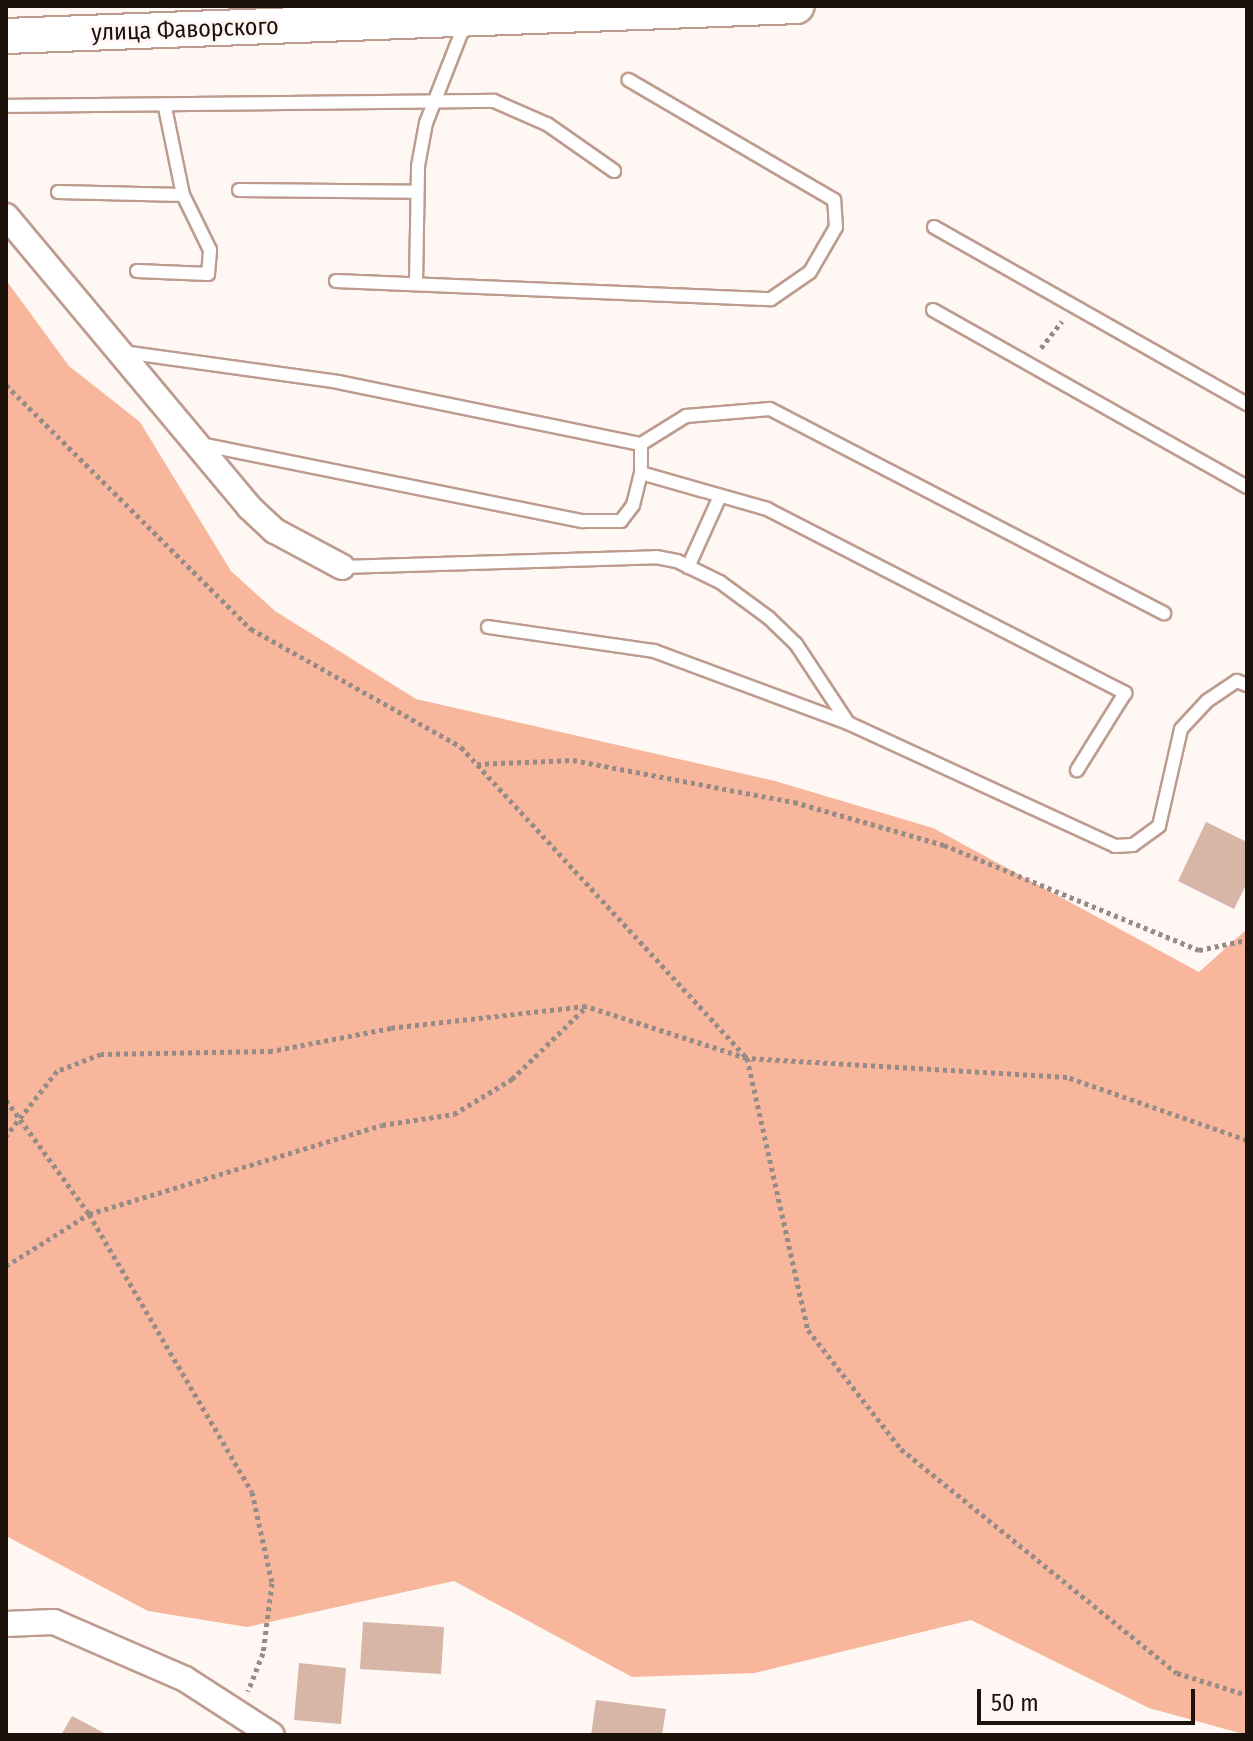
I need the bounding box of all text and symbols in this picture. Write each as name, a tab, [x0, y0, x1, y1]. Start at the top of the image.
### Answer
street label: улица Фаворского	[91, 12, 279, 48]
scale bar	[981, 1673, 1199, 1723]
text: 50 m	[991, 1689, 1039, 1717]

